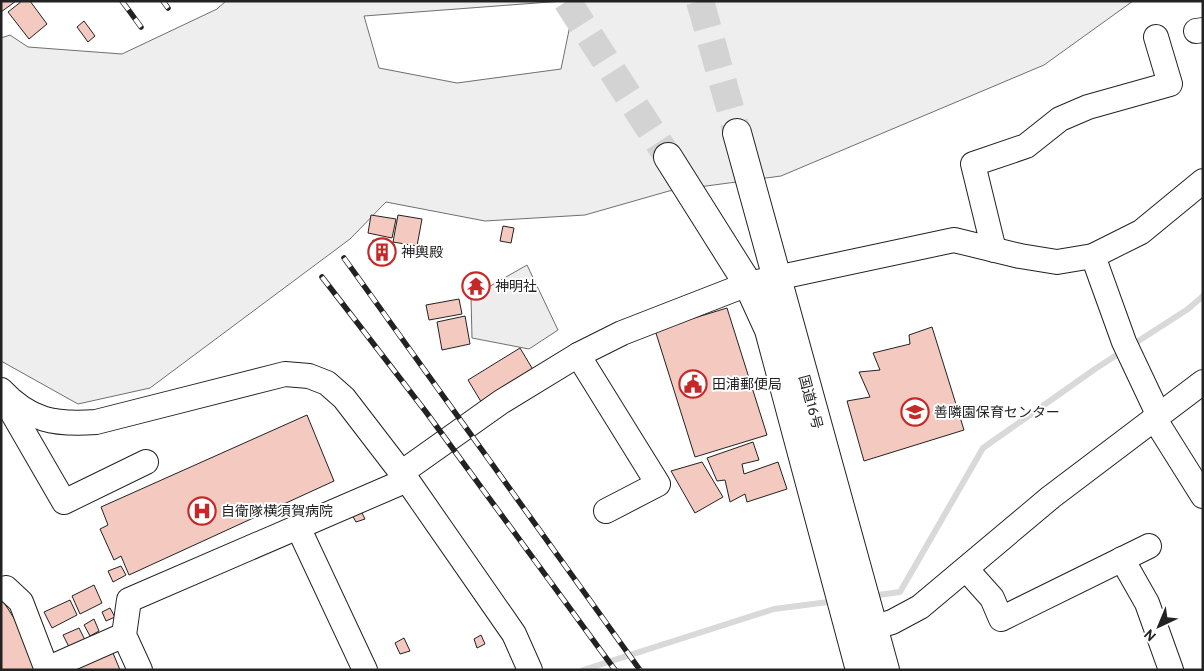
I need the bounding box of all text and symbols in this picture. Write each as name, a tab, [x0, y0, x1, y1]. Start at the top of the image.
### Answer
building icon: 神輿殿	[367, 237, 397, 267]
place label: 神輿殿	[401, 245, 443, 262]
temple icon: 神明社	[461, 271, 491, 301]
place label: 神明社	[495, 279, 537, 296]
public building icon: 田浦郵便局	[678, 369, 708, 399]
street label: 国道16号	[794, 373, 825, 431]
place label: 田浦郵便局	[712, 377, 782, 394]
school or university icon: 善隣園保育センター	[900, 397, 930, 427]
place label: 善隣園保育センター	[934, 405, 1060, 422]
hospital icon: 自衛隊横須賀病院	[187, 496, 217, 526]
place label: 自衛隊横須賀病院	[221, 504, 333, 521]
north arrow	[1134, 601, 1184, 651]
text: N	[1141, 625, 1161, 644]

